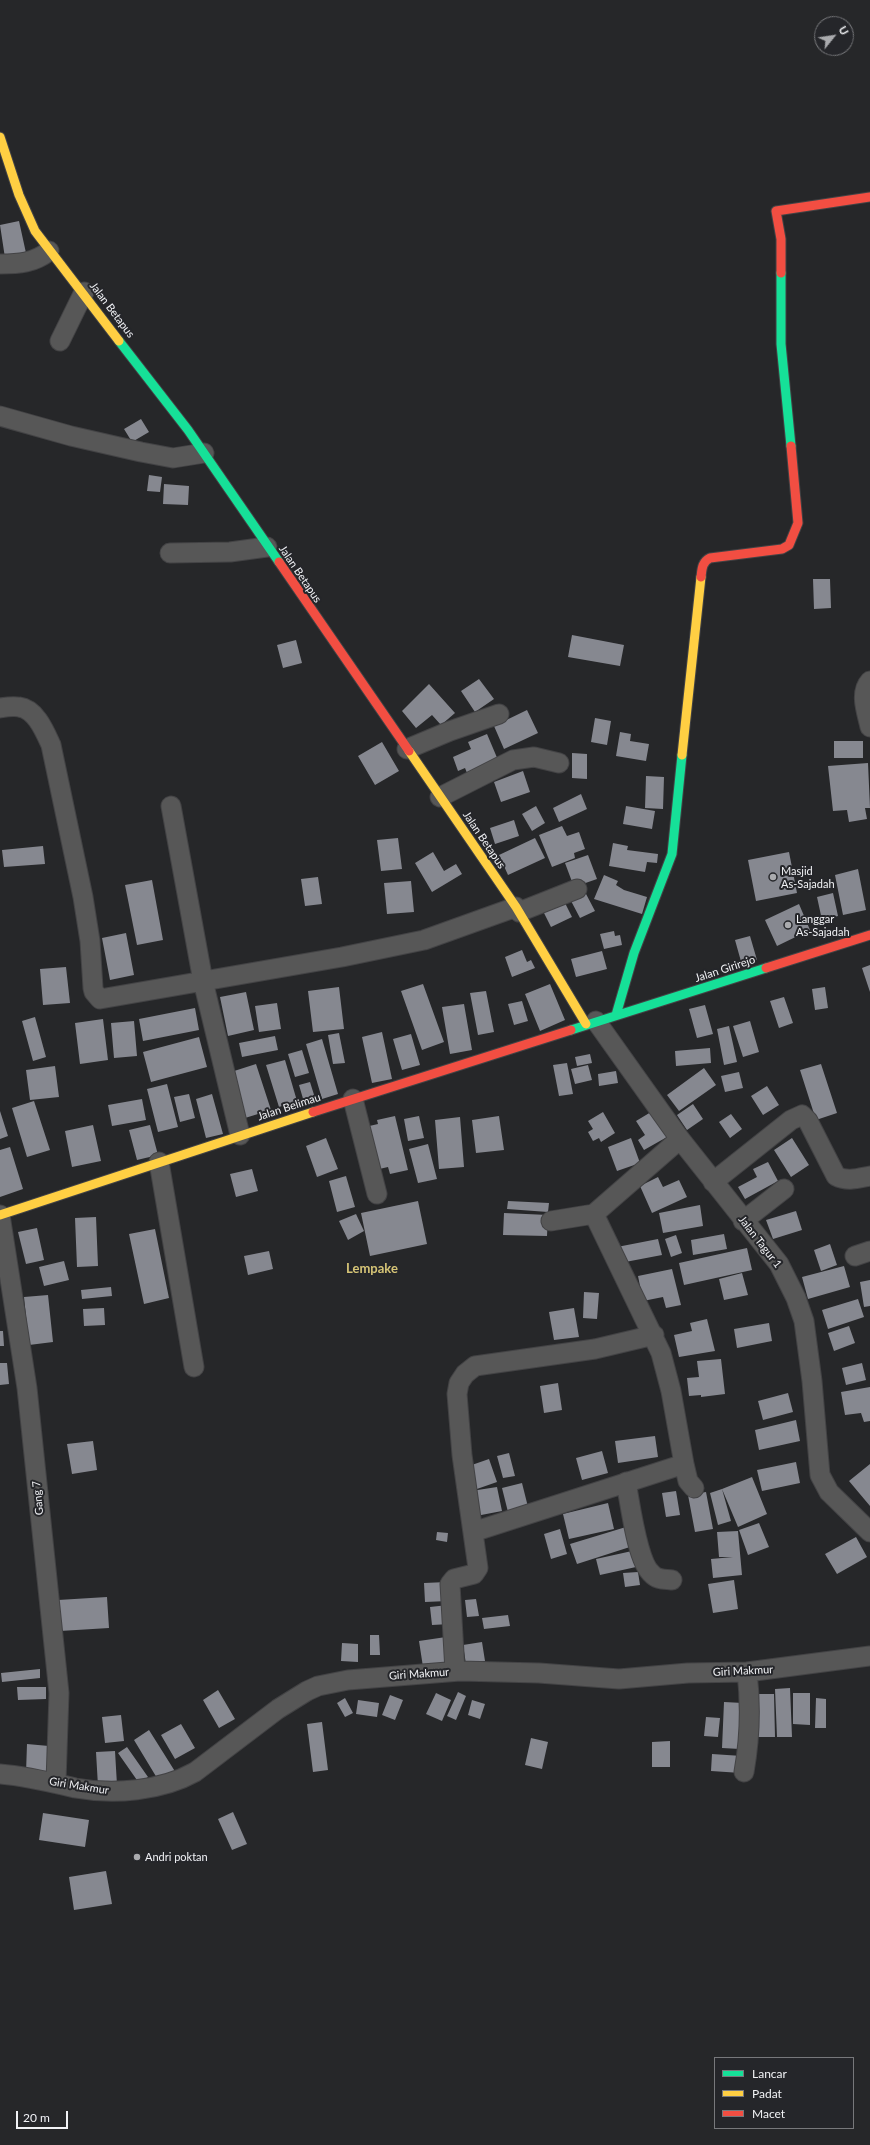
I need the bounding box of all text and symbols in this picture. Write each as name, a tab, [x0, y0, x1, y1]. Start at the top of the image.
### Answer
north arrow	[814, 16, 854, 56]
text: U	[836, 23, 852, 37]
street label: Jalan Betapus	[87, 280, 137, 340]
street label: Jalan Betapus	[276, 543, 324, 605]
street label: Jalan Betapus	[460, 809, 508, 871]
place label: Masjid As-Sajadah	[781, 864, 835, 890]
marker: Masjid As-Sajadah	[768, 872, 778, 882]
place label: Langgar As-Sajadah	[796, 912, 850, 938]
marker: Langgar As-Sajadah	[783, 920, 793, 930]
street label: Jalan Girirejo	[693, 953, 757, 985]
street label: Jalan Belimau	[256, 1091, 322, 1123]
street label: Jalan Tagur 1	[736, 1213, 784, 1271]
district label: Lempake	[346, 1261, 398, 1277]
street label: Gang 7	[30, 1480, 46, 1516]
street label: Giri Makmur	[713, 1663, 773, 1679]
street label: Giri Makmur	[388, 1665, 450, 1683]
street label: Giri Makmur	[48, 1775, 110, 1797]
place label: Andri poktan	[145, 1850, 208, 1864]
marker: Andri poktan	[132, 1852, 142, 1862]
legend	[714, 2057, 854, 2129]
text: Lancar	[752, 2066, 787, 2081]
text: Padat	[752, 2086, 782, 2101]
scale bar	[18, 2103, 70, 2129]
text: Macet	[752, 2106, 785, 2121]
text: 20 m	[23, 2110, 50, 2125]

